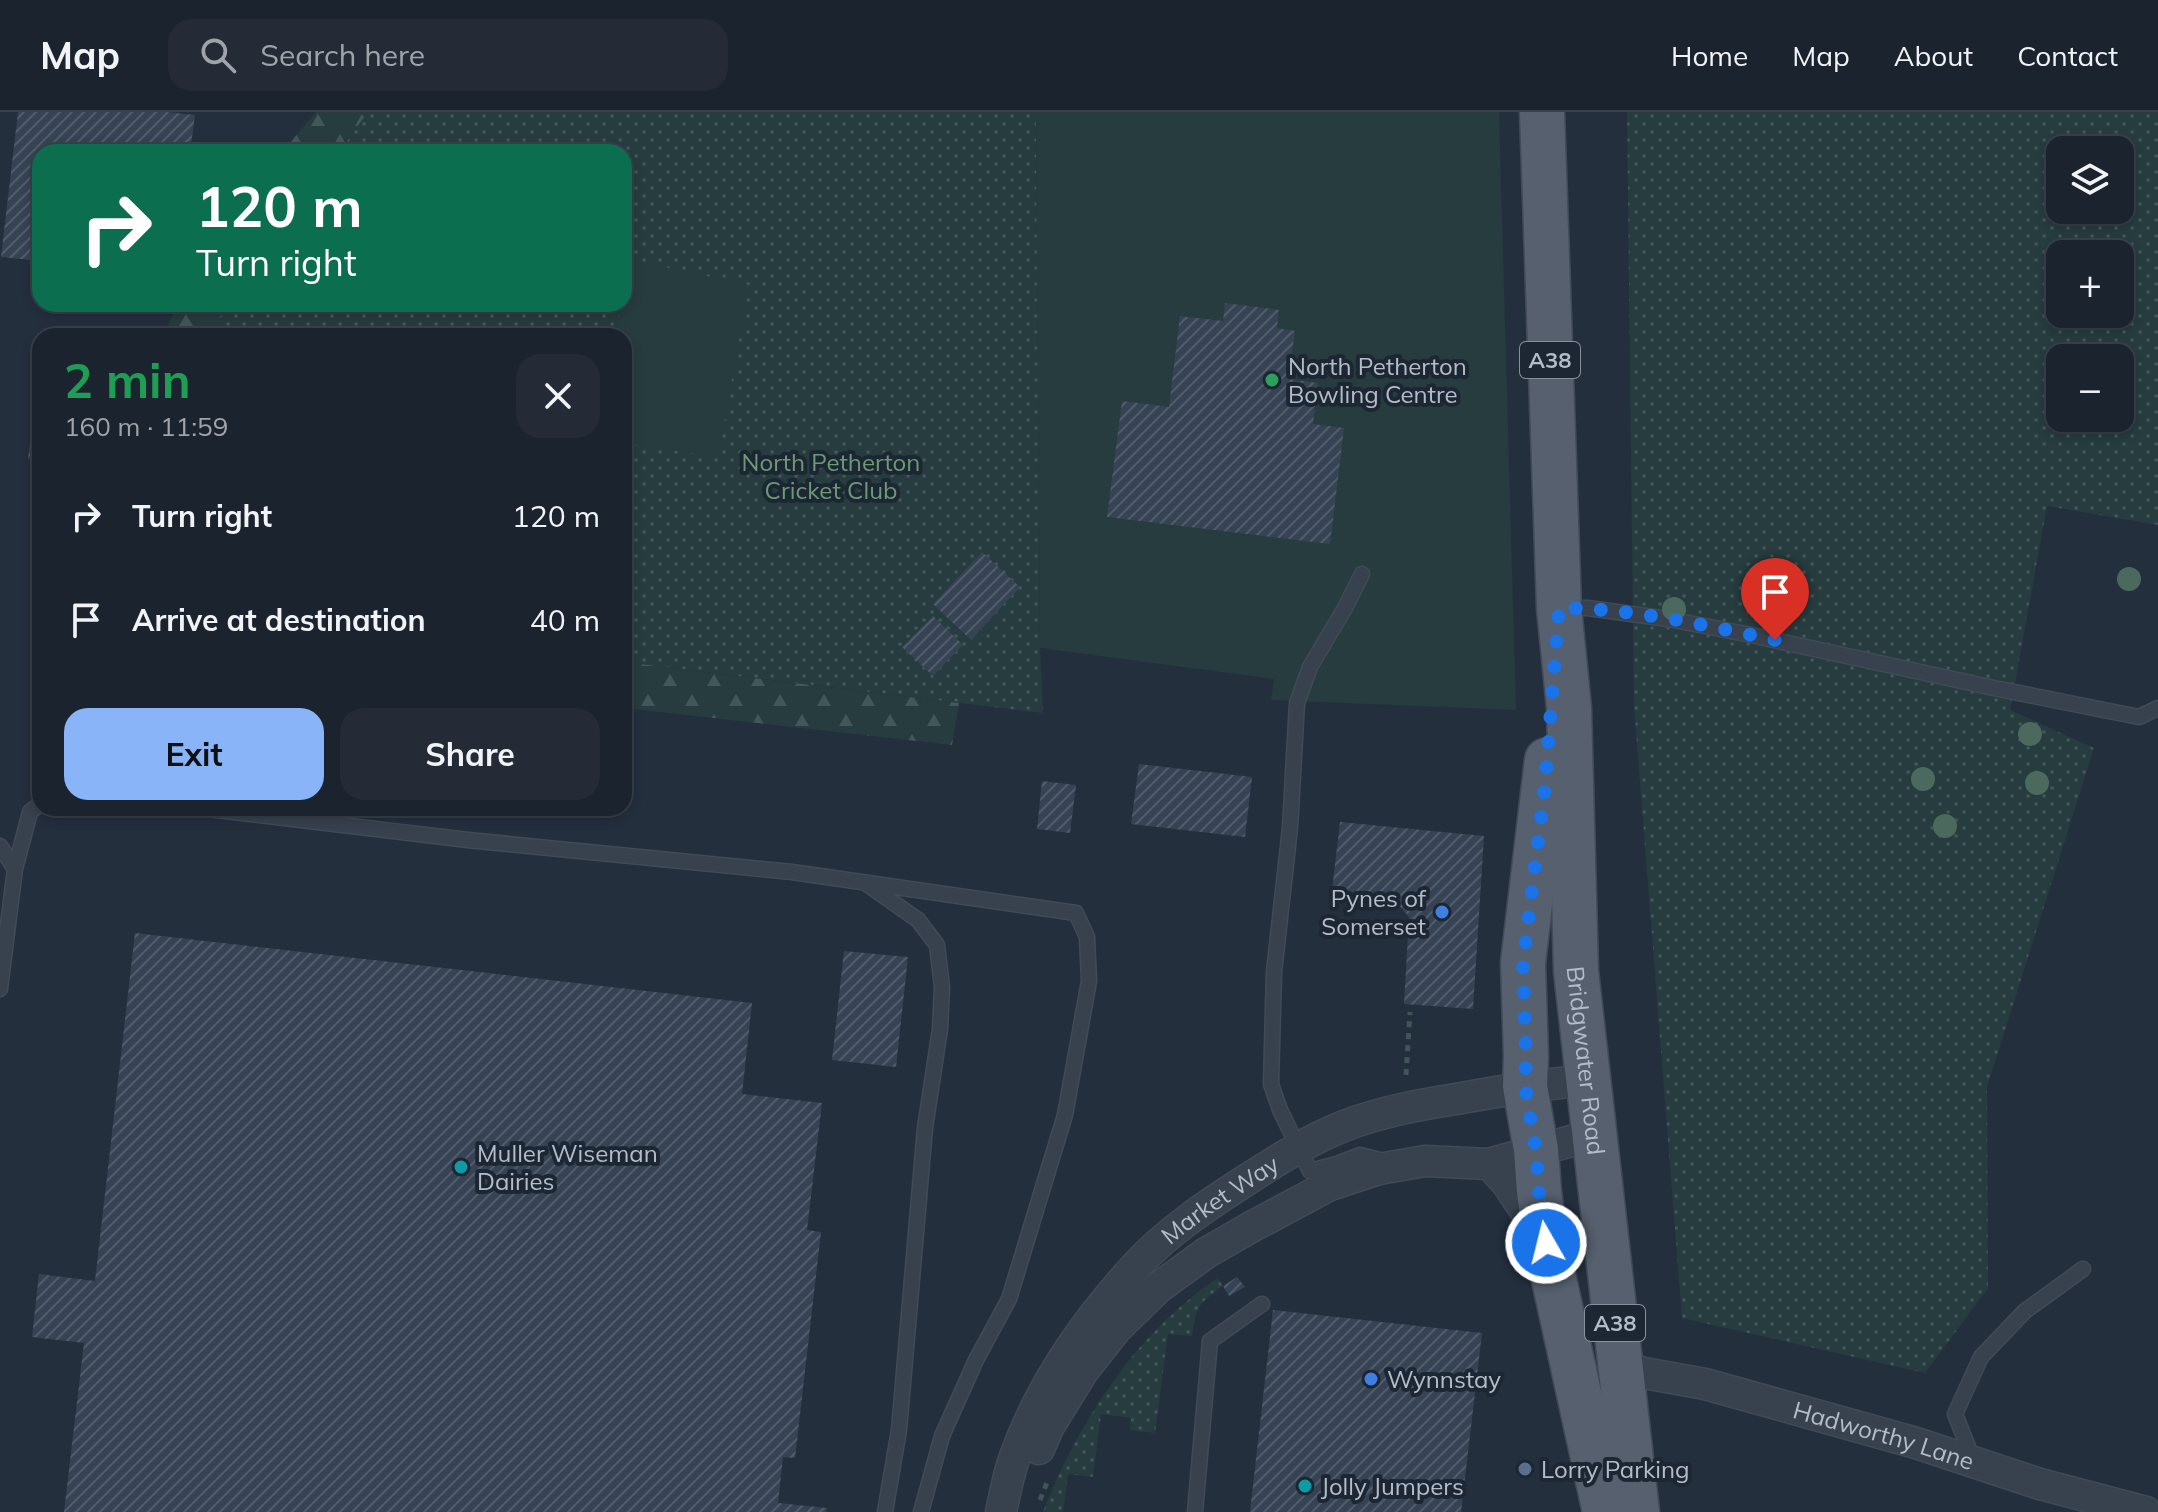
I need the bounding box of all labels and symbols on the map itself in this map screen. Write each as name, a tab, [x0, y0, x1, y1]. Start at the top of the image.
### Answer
road number: A38	[1520, 342, 1580, 378]
place label: North Petherton Bowling Centre	[1288, 351, 1467, 409]
marker: North Petherton Bowling Centre	[1263, 371, 1281, 389]
park label: North Petherton Cricket Club	[742, 447, 920, 505]
pin	[1741, 558, 1809, 640]
place label: Pynes of Somerset	[1321, 883, 1427, 941]
marker: Pynes of Somerset	[1433, 903, 1451, 921]
street label: Bridgwater Road	[1561, 965, 1612, 1157]
place label: Muller Wiseman Dairies	[477, 1138, 658, 1196]
street label: Market Way	[1155, 1148, 1284, 1250]
marker: Muller Wiseman Dairies	[452, 1158, 470, 1176]
position arrow	[1504, 1201, 1588, 1285]
road number: A38	[1585, 1305, 1645, 1341]
place label: Wynnstay	[1387, 1364, 1501, 1394]
marker: Wynnstay	[1362, 1370, 1380, 1388]
street label: Hadworthy Lane	[1790, 1394, 1978, 1476]
place label: Lorry Parking	[1541, 1454, 1690, 1484]
marker: Lorry Parking	[1516, 1460, 1534, 1478]
place label: Jolly Jumpers	[1321, 1471, 1464, 1501]
marker: Jolly Jumpers	[1296, 1477, 1314, 1495]

